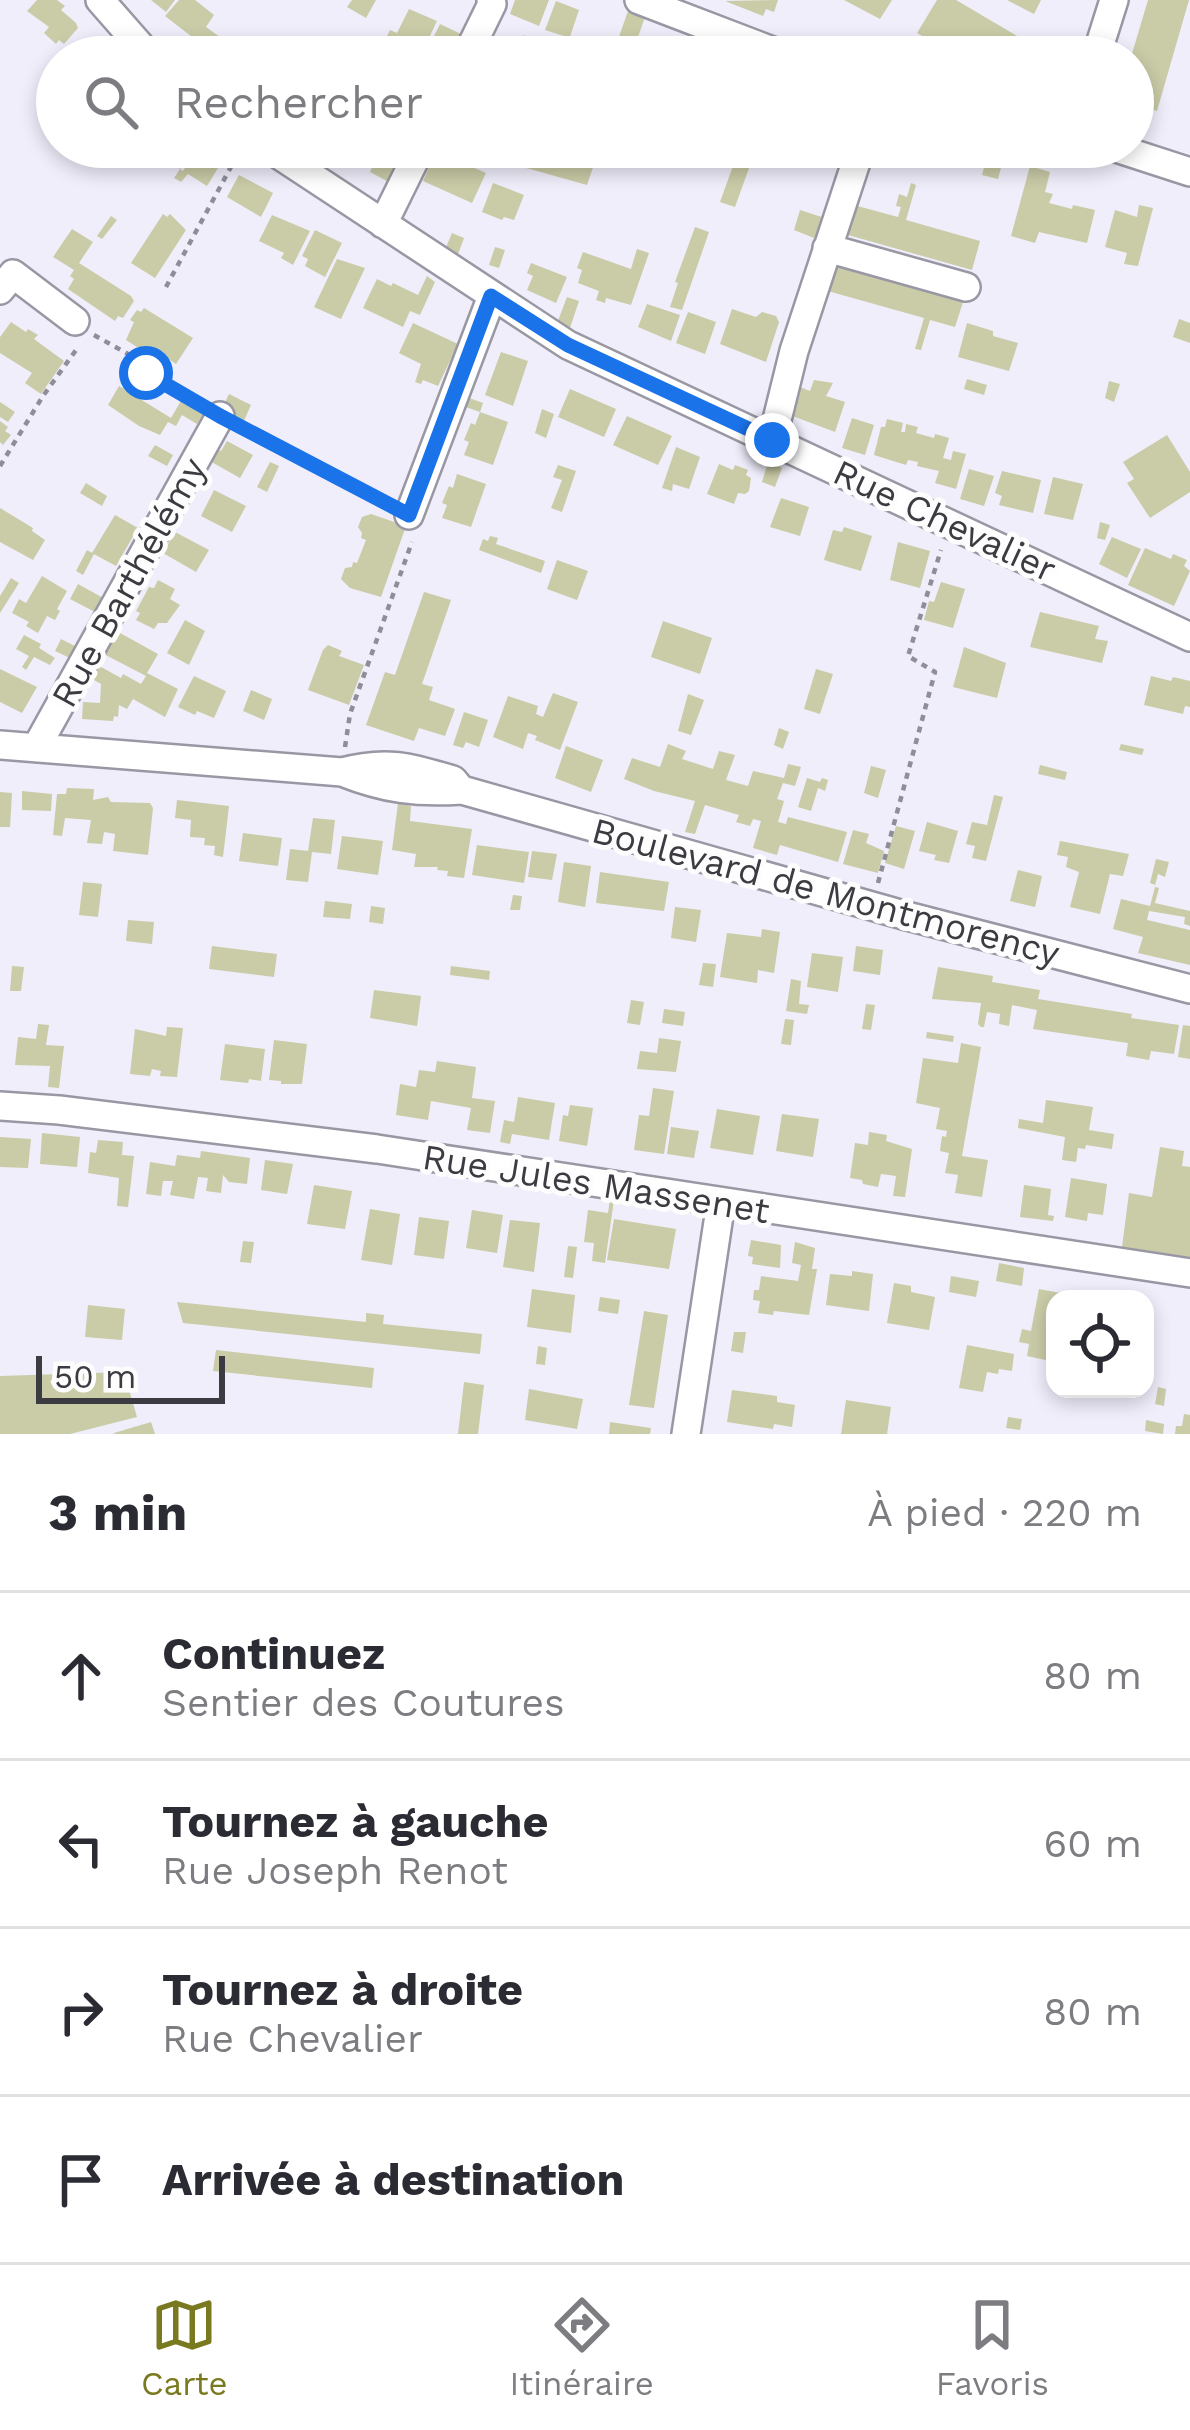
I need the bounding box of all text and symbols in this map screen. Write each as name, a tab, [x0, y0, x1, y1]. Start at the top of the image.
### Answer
search box	[36, 36, 1154, 168]
icon: search	[78, 69, 144, 135]
text: Rechercher	[174, 76, 423, 129]
route start	[119, 346, 173, 400]
route end	[745, 413, 799, 467]
street label: Rue Barthélémy	[43, 450, 215, 715]
street label: Rue Chevalier	[827, 451, 1063, 591]
street label: Boulevard de Montmorency	[587, 809, 1064, 975]
street label: Rue Jules Massenet	[419, 1136, 772, 1232]
map controls	[1046, 1290, 1154, 1398]
button: locate	[1046, 1290, 1154, 1398]
scale bar	[36, 1350, 225, 1403]
text: 50 m	[54, 1357, 136, 1396]
text: 3 min	[48, 1483, 187, 1542]
text: À pied · 220 m	[867, 1490, 1142, 1535]
text: Continuez	[162, 1627, 385, 1680]
icon: ahead	[48, 1643, 114, 1709]
text: 80 m	[1043, 1653, 1142, 1698]
text: Sentier des Coutures	[162, 1680, 565, 1725]
text: Tournez à gauche	[162, 1795, 549, 1848]
icon: left	[48, 1811, 114, 1877]
text: 60 m	[1044, 1821, 1142, 1866]
text: Rue Joseph Renot	[162, 1848, 508, 1893]
text: Tournez à droite	[162, 1963, 523, 2016]
icon: right	[48, 1979, 114, 2045]
text: 80 m	[1043, 1989, 1142, 2034]
text: Rue Chevalier	[162, 2016, 423, 2061]
icon: arrive	[48, 2147, 114, 2213]
text: Arrivée à destination	[162, 2153, 624, 2206]
tab: Carte	[141, 2292, 228, 2403]
tab: Itinéraire	[510, 2292, 654, 2403]
tab: Favoris	[936, 2292, 1049, 2403]

